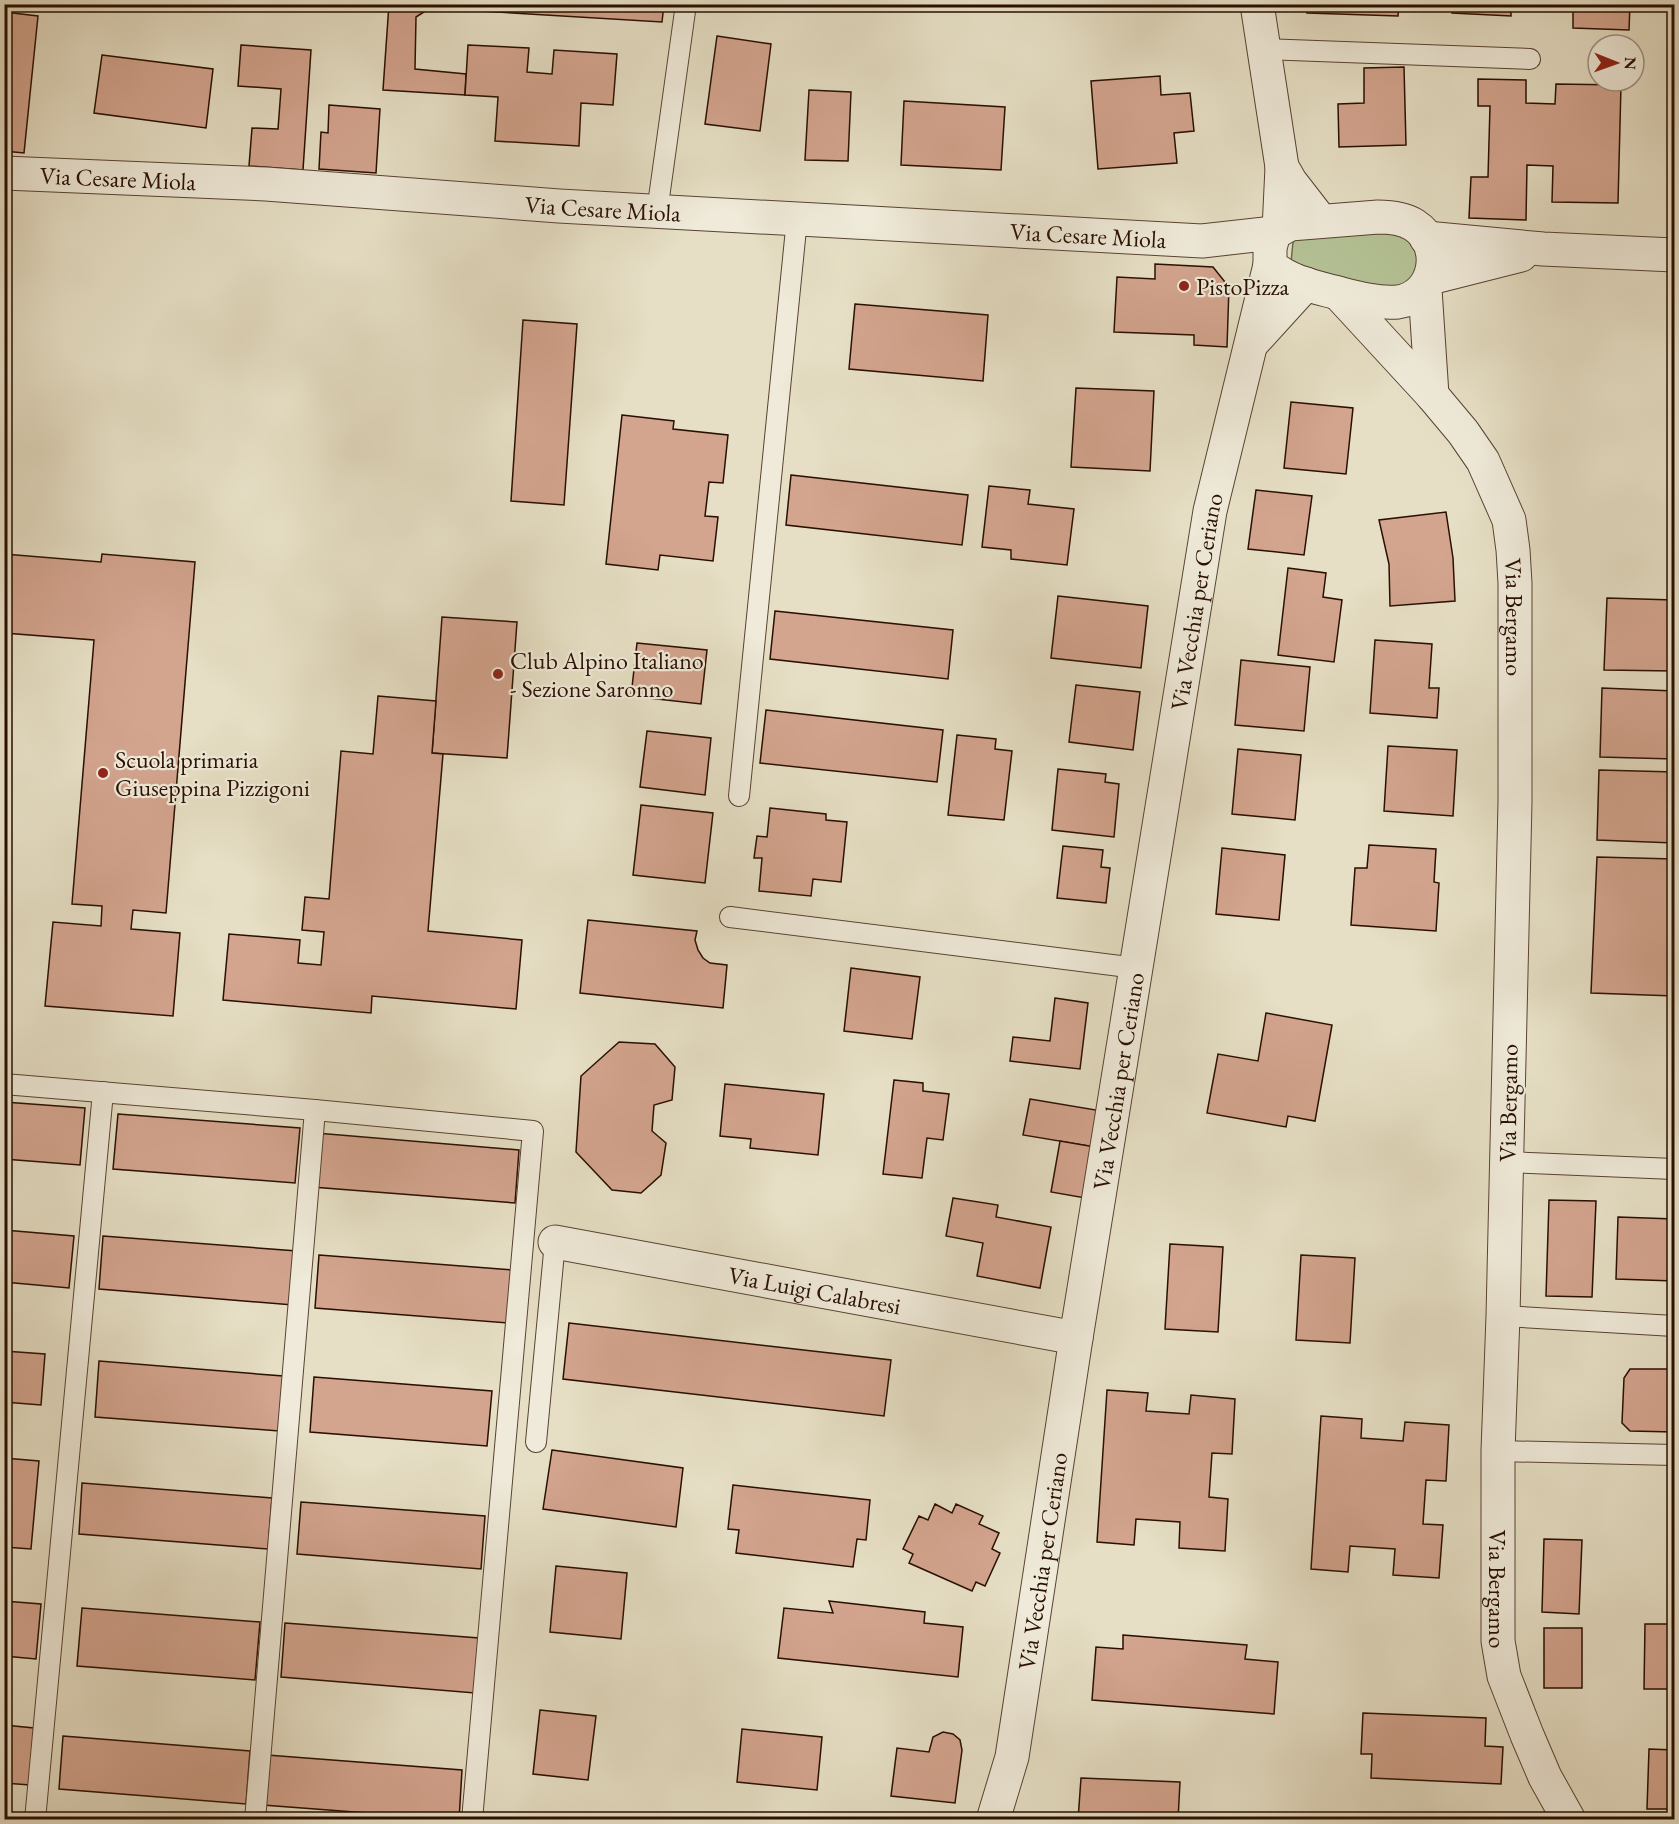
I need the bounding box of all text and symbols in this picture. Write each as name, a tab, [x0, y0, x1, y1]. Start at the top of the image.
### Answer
north arrow	[1586, 33, 1646, 93]
text: N	[1620, 57, 1641, 70]
street label: Via Cesare Miola	[39, 159, 197, 197]
street label: Via Cesare Miola	[524, 188, 682, 228]
street label: Via Cesare Miola	[1009, 215, 1167, 255]
place label: PistoPizza	[1196, 271, 1290, 302]
marker: PistoPizza	[1177, 279, 1191, 293]
street label: Via Vecchia per Ceriano	[1163, 489, 1229, 712]
street label: Via Bergamo	[1498, 557, 1531, 676]
place label: Club Alpino Italiano - Sezione Saronno	[510, 645, 704, 704]
marker: Club Alpino Italiano - Sezione Saronno	[491, 667, 505, 681]
place label: Scuola primaria Giuseppina Pizzigoni	[115, 744, 310, 803]
marker: Scuola primaria Giuseppina Pizzigoni	[96, 766, 110, 780]
street label: Via Vecchia per Ceriano	[1085, 970, 1151, 1192]
street label: Via Bergamo	[1491, 1044, 1525, 1162]
street label: Via Luigi Calabresi	[726, 1259, 904, 1321]
street label: Via Vecchia per Ceriano	[1010, 1450, 1074, 1672]
street label: Via Bergamo	[1482, 1530, 1514, 1650]

